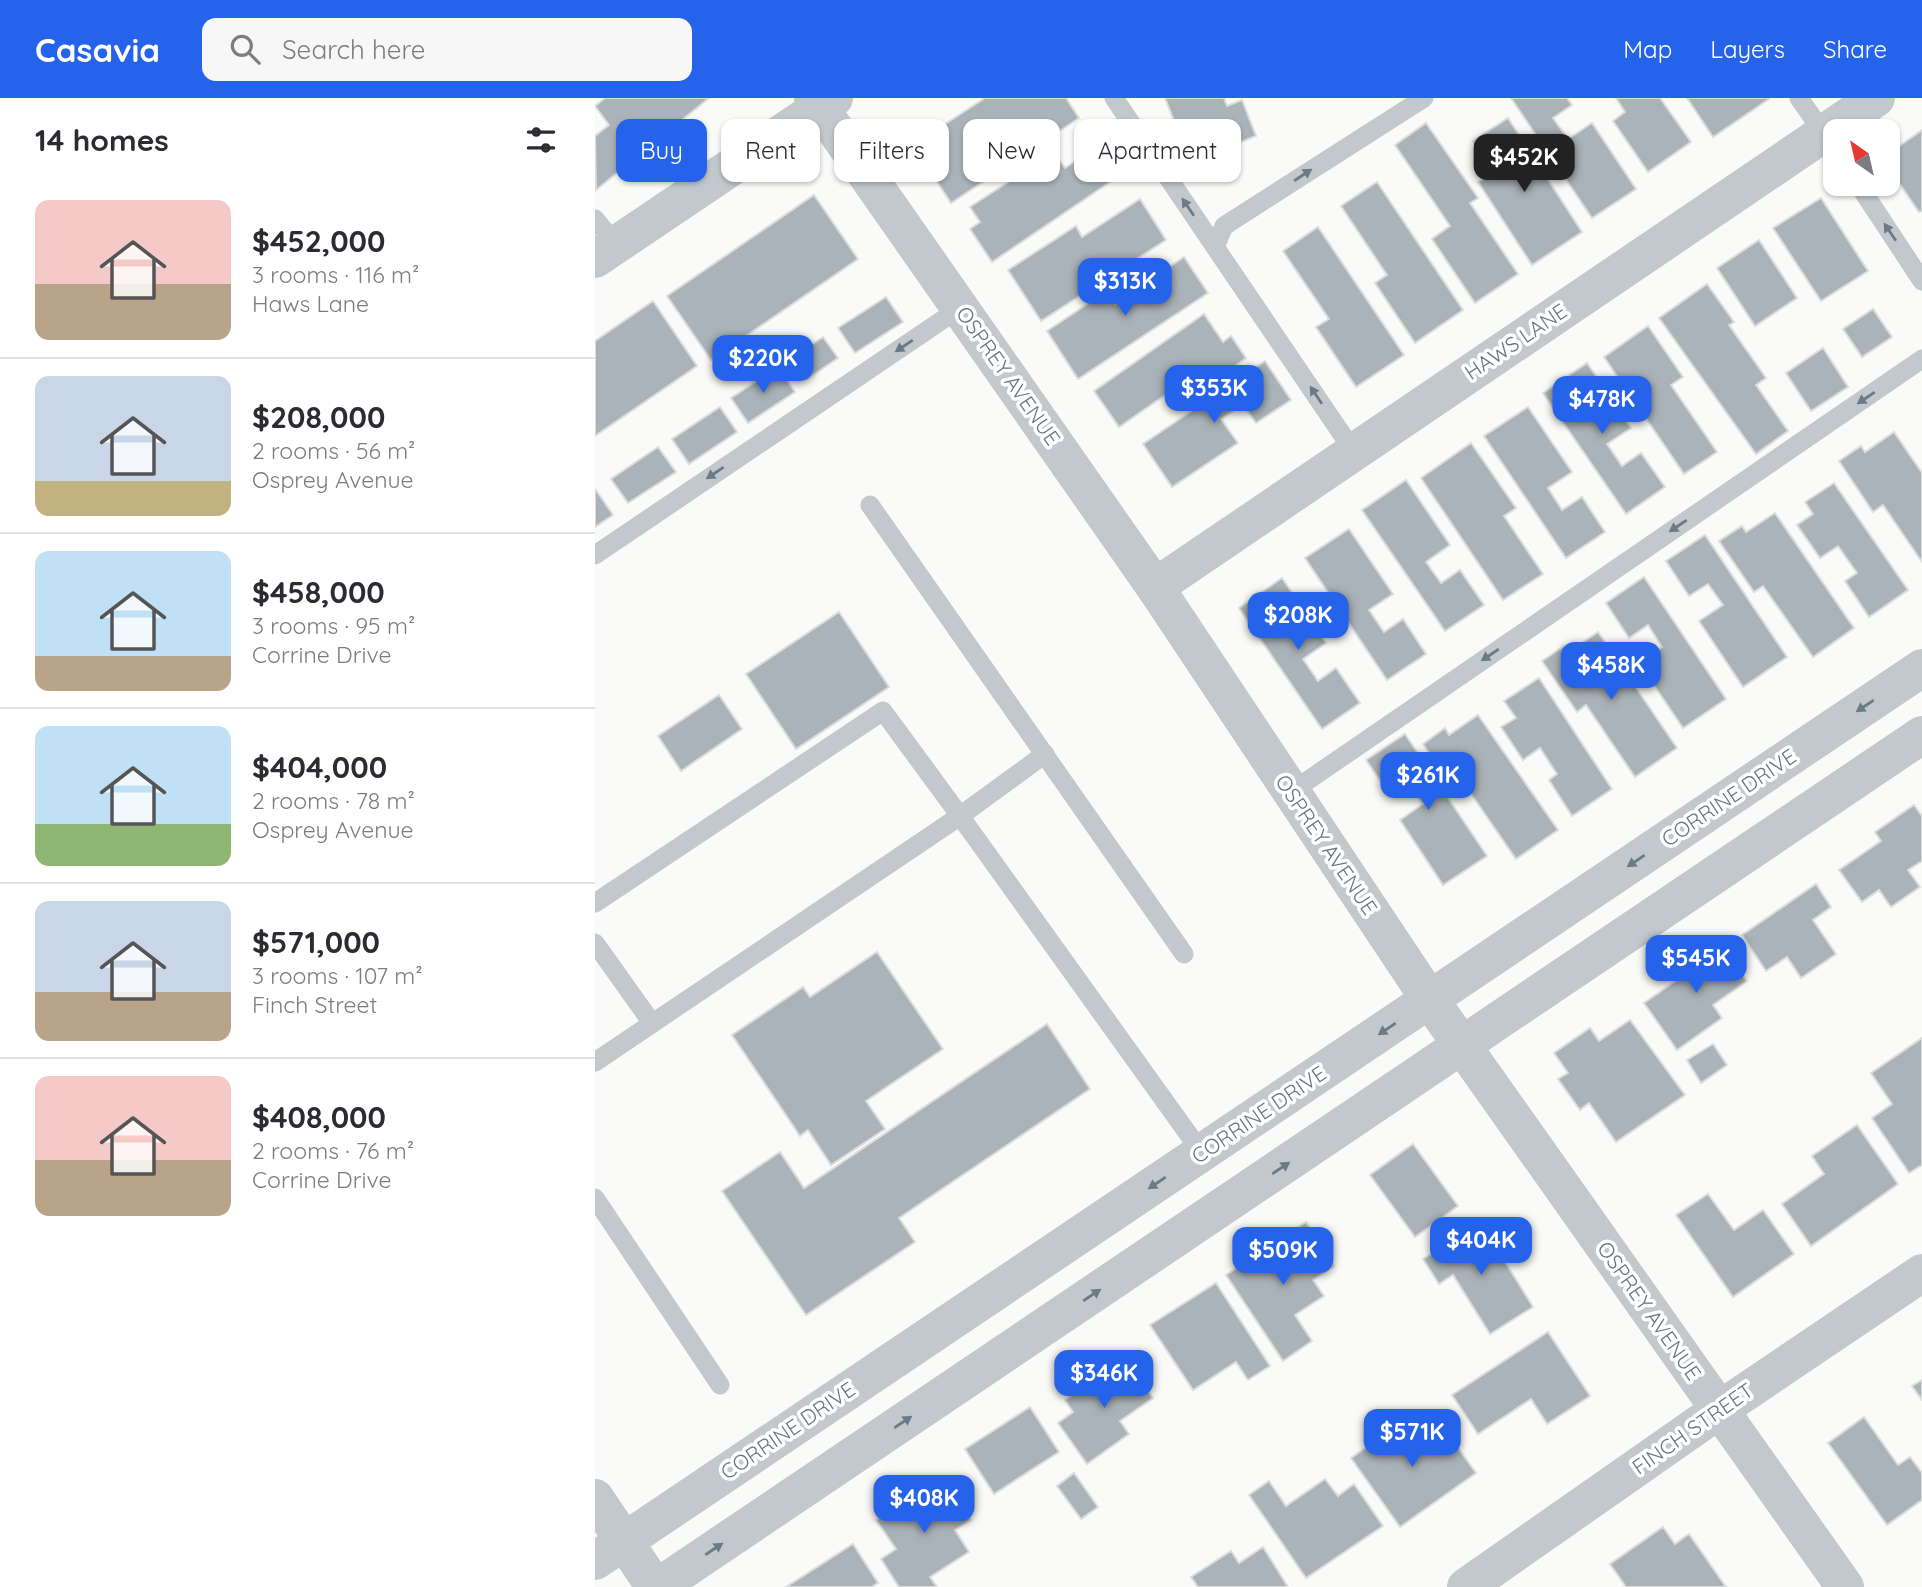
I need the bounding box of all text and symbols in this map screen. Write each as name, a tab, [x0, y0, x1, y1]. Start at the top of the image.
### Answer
search box	[202, 18, 692, 81]
text: Casavia	[35, 29, 160, 70]
icon: search	[226, 30, 264, 68]
text: Search here	[282, 33, 426, 66]
text: Map	[1623, 34, 1672, 64]
text: Layers	[1710, 34, 1785, 64]
text: Share	[1823, 34, 1887, 64]
chip: Buy	[616, 119, 707, 182]
chip: Rent	[721, 119, 820, 182]
chip: Filters	[834, 119, 949, 182]
chip: New	[963, 119, 1060, 182]
chip: Apartment	[1074, 119, 1241, 182]
north arrow	[1823, 119, 1901, 196]
map controls	[1823, 119, 1900, 196]
text: 14 homes	[35, 121, 169, 159]
icon: filters	[522, 121, 560, 159]
pin: $452K	[1475, 134, 1573, 194]
text: $452K	[1490, 142, 1558, 171]
one-way arrow	[1293, 169, 1313, 182]
one-way arrow	[1181, 198, 1195, 216]
text: $452,000	[252, 222, 385, 260]
one-way arrow	[1884, 223, 1897, 242]
icon: home	[91, 228, 175, 312]
pin: $313K	[1076, 258, 1174, 318]
text: 3 rooms · 116 m²	[252, 260, 419, 289]
text: $313K	[1094, 266, 1156, 295]
text: Haws Lane	[252, 289, 369, 318]
street label: HAWS LANE	[1459, 297, 1572, 385]
street label: OSPREY AVENUE	[951, 301, 1066, 450]
pin: $220K	[714, 336, 812, 395]
one-way arrow	[895, 339, 913, 353]
text: $220K	[728, 343, 798, 372]
pin: $353K	[1165, 366, 1263, 425]
text: $353K	[1181, 373, 1247, 402]
pin: $478K	[1553, 376, 1651, 436]
text: $478K	[1569, 384, 1635, 413]
one-way arrow	[1310, 386, 1323, 405]
one-way arrow	[1857, 391, 1875, 405]
text: $208,000	[252, 398, 385, 436]
icon: home	[91, 404, 175, 488]
text: 2 rooms · 56 m²	[252, 436, 415, 465]
text: Osprey Avenue	[252, 465, 414, 494]
one-way arrow	[706, 467, 725, 480]
one-way arrow	[1669, 519, 1687, 533]
text: $458,000	[252, 573, 385, 611]
icon: home	[91, 579, 175, 663]
pin: $208K	[1249, 592, 1347, 652]
text: $208K	[1264, 600, 1332, 629]
text: 3 rooms · 95 m²	[252, 611, 415, 640]
text: Corrine Drive	[252, 640, 391, 669]
pin: $458K	[1562, 642, 1660, 702]
one-way arrow	[1481, 648, 1499, 662]
text: $458K	[1577, 650, 1645, 679]
one-way arrow	[1856, 699, 1875, 712]
street label: CORRINE DRIVE	[1656, 743, 1801, 852]
text: $404,000	[252, 748, 387, 786]
pin: $261K	[1379, 752, 1477, 812]
icon: home	[91, 754, 175, 838]
text: $261K	[1396, 760, 1460, 789]
street label: OSPREY AVENUE	[1270, 769, 1383, 920]
text: 2 rooms · 78 m²	[252, 786, 415, 815]
text: Osprey Avenue	[252, 815, 414, 844]
one-way arrow	[1626, 854, 1646, 867]
text: $571,000	[252, 923, 380, 961]
icon: home	[91, 929, 175, 1013]
pin: $545K	[1647, 936, 1745, 995]
text: $545K	[1662, 943, 1730, 972]
text: 3 rooms · 107 m²	[252, 961, 423, 990]
text: Finch Street	[252, 990, 377, 1019]
one-way arrow	[1377, 1022, 1396, 1035]
street label: CORRINE DRIVE	[1186, 1060, 1331, 1169]
text: $408,000	[252, 1098, 386, 1136]
icon: home	[91, 1104, 175, 1188]
text: 2 rooms · 76 m²	[252, 1136, 414, 1165]
one-way arrow	[1272, 1161, 1290, 1175]
text: Corrine Drive	[252, 1165, 391, 1194]
one-way arrow	[1148, 1176, 1166, 1190]
pin: $404K	[1432, 1218, 1530, 1277]
text: $404K	[1446, 1225, 1516, 1254]
pin: $509K	[1234, 1228, 1332, 1287]
text: $509K	[1248, 1235, 1318, 1264]
street label: OSPREY AVENUE	[1592, 1236, 1707, 1385]
one-way arrow	[1083, 1288, 1101, 1302]
pin: $346K	[1055, 1350, 1153, 1410]
text: $346K	[1070, 1358, 1138, 1387]
street label: CORRINE DRIVE	[715, 1376, 860, 1485]
street label: FINCH STREET	[1627, 1377, 1758, 1480]
pin: $571K	[1363, 1410, 1461, 1469]
one-way arrow	[894, 1415, 912, 1429]
text: $571K	[1380, 1417, 1444, 1446]
pin: $408K	[875, 1476, 973, 1535]
text: $408K	[889, 1483, 959, 1512]
one-way arrow	[705, 1542, 723, 1556]

